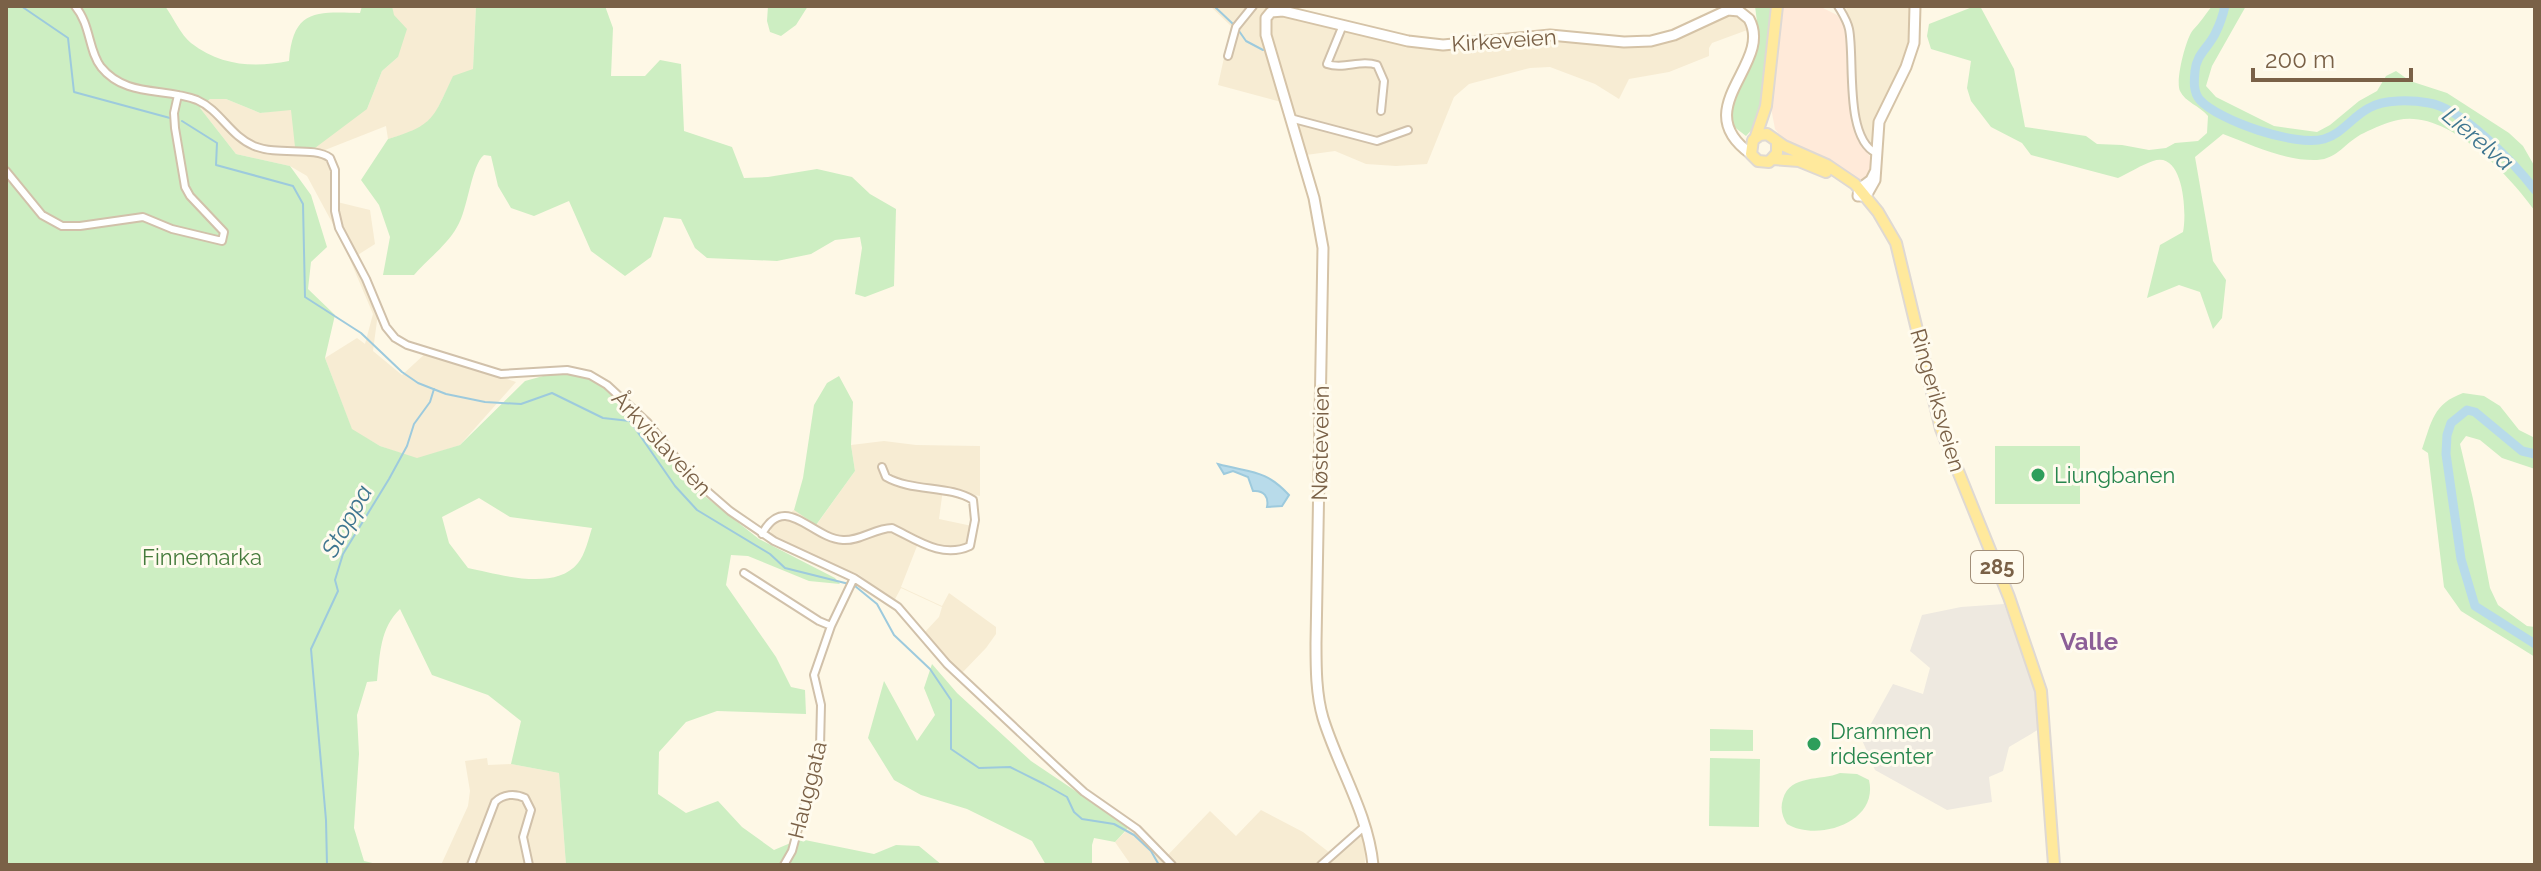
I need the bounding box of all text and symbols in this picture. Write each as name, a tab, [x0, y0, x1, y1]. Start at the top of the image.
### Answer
street label: Kirkeveien	[1451, 23, 1557, 57]
scale bar	[2253, 32, 2411, 82]
text: 200 m	[2265, 45, 2335, 74]
water label: Lierelva	[2437, 101, 2520, 177]
street label: Ringeriksveien	[1905, 325, 1971, 475]
street label: Årkvislaveien	[607, 385, 717, 501]
street label: Nøsteveien	[1306, 385, 1334, 501]
place label: Liungbanen	[2054, 462, 2175, 488]
marker: Liungbanen	[2029, 466, 2047, 484]
water label: Stoppa	[315, 480, 378, 563]
park label: Finnemarka	[142, 544, 262, 570]
road number: 285	[1971, 551, 2023, 583]
district label: Valle	[2060, 627, 2118, 656]
place label: Drammen ridesenter	[1830, 718, 1933, 769]
marker: Drammen ridesenter	[1805, 735, 1823, 753]
street label: Hauggata	[782, 739, 832, 841]

